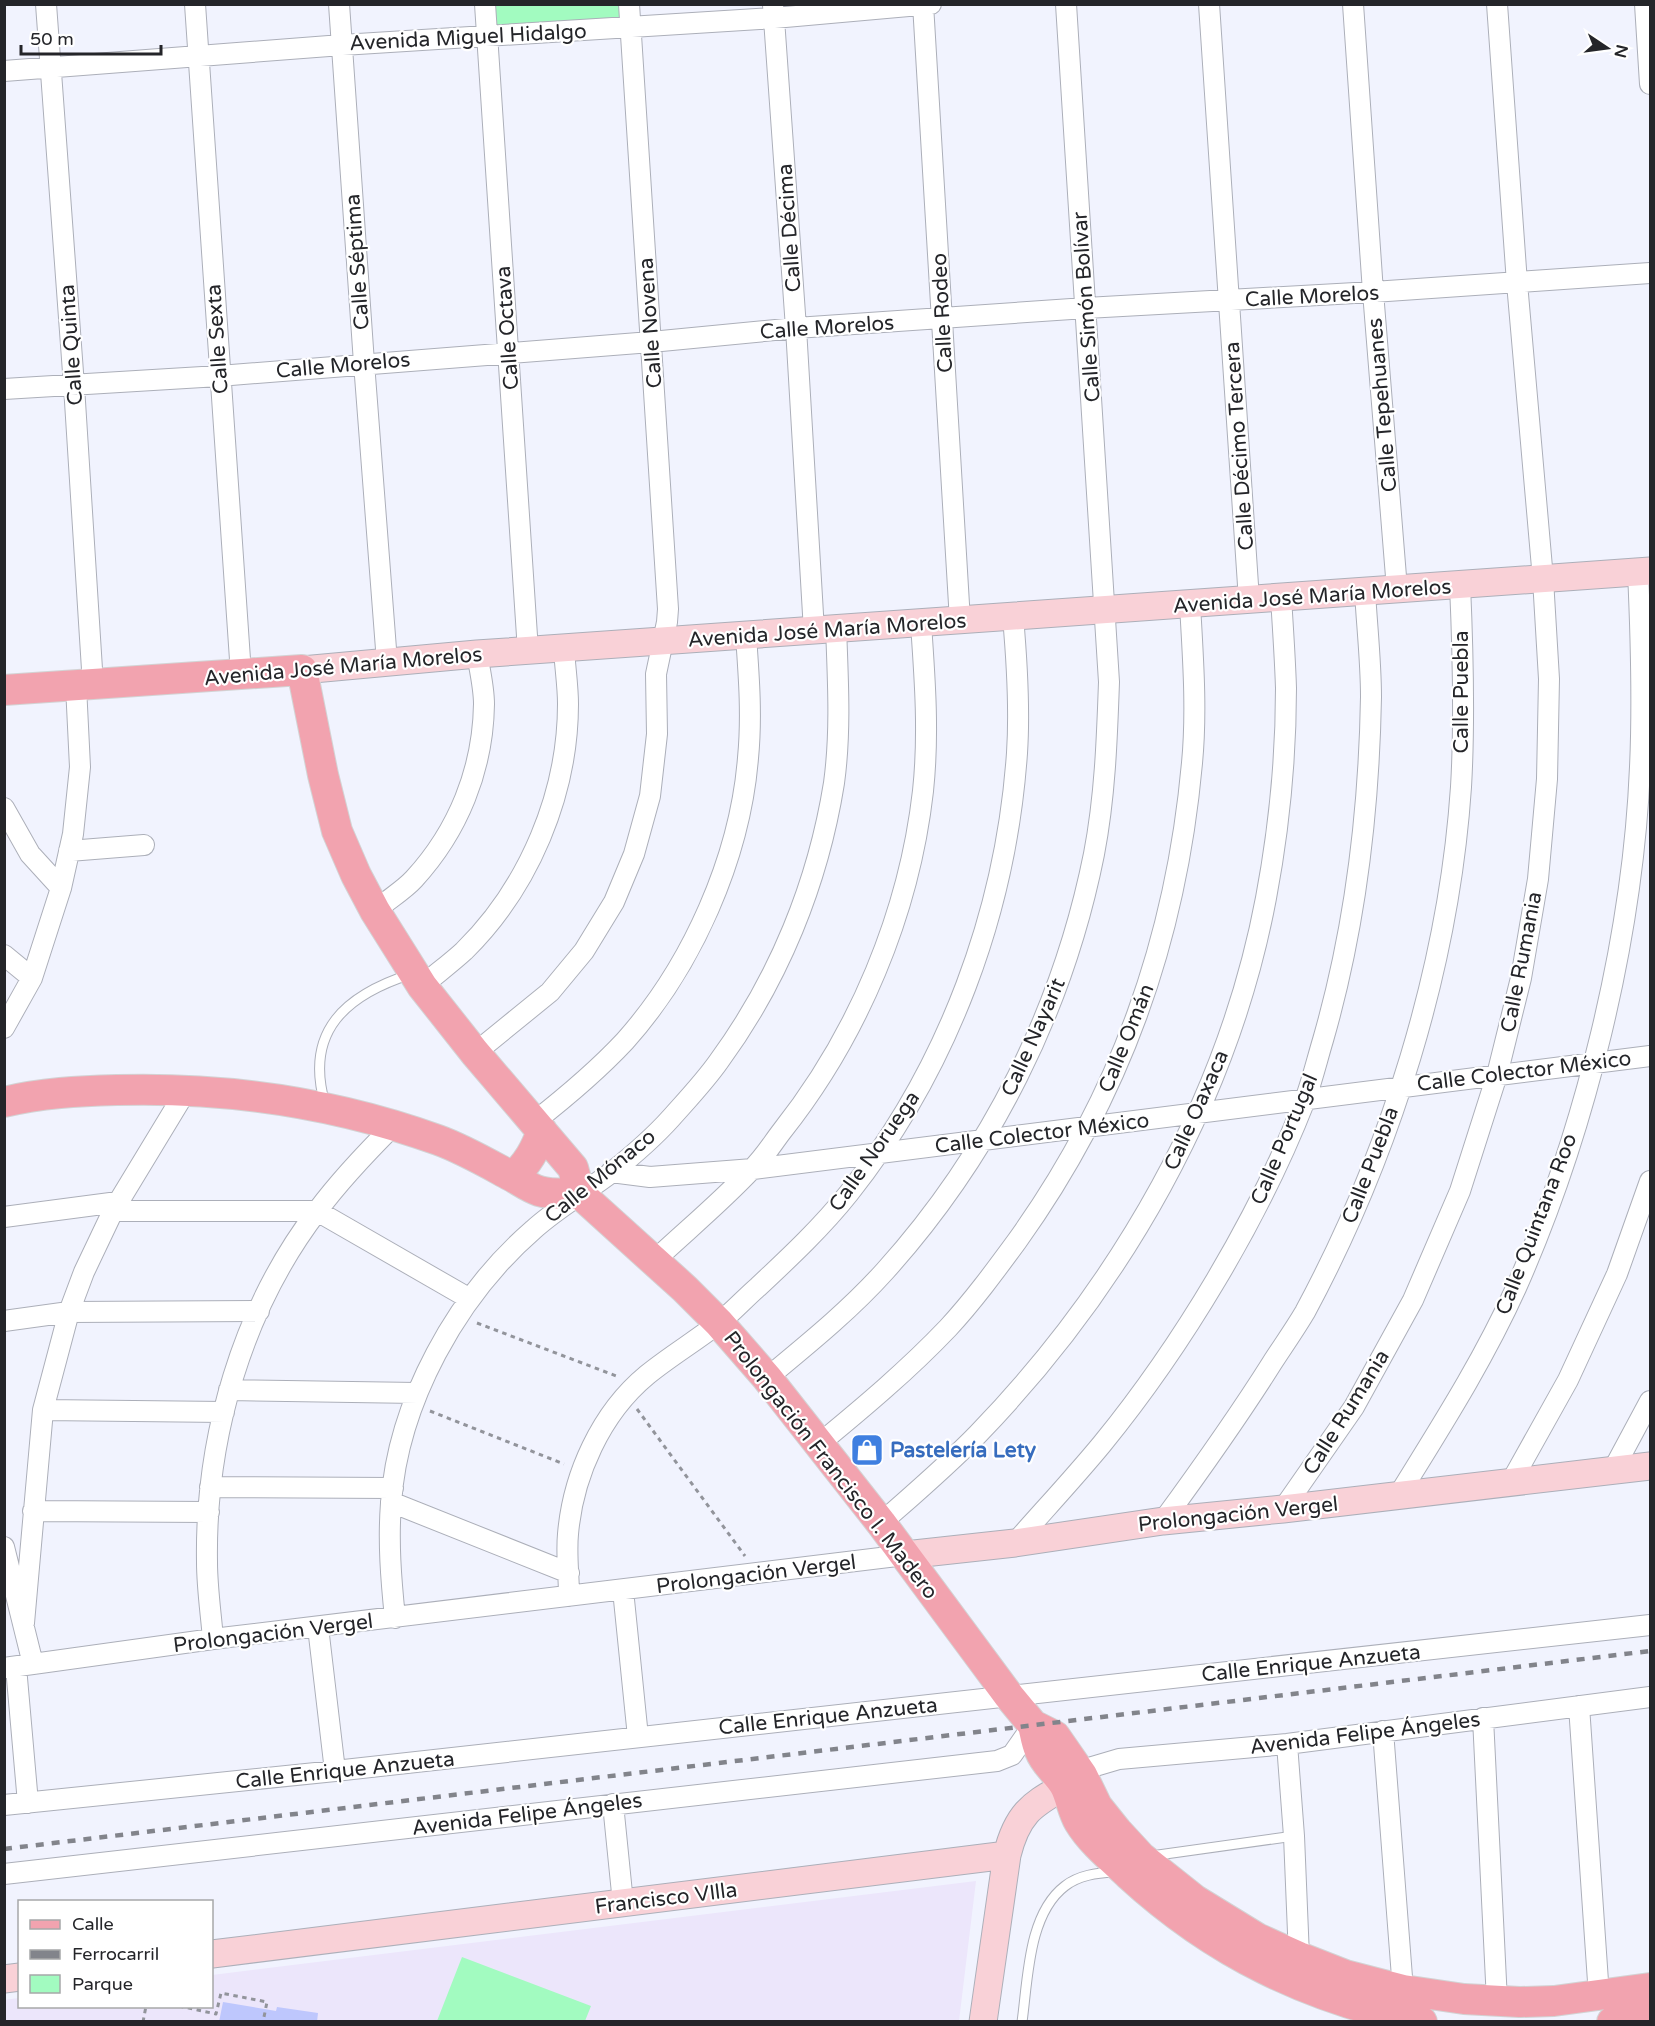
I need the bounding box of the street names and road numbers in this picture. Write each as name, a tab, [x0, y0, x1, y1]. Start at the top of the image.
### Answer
street label: Avenida Miguel Hidalgo	[349, 19, 587, 56]
street label: Calle Décima	[773, 163, 806, 293]
street label: Calle Séptima	[340, 193, 375, 331]
street label: Calle Simón Bolívar	[1067, 211, 1106, 403]
street label: Calle Rodeo	[927, 252, 958, 373]
street label: Calle Novena	[633, 257, 668, 389]
street label: Calle Octava	[491, 265, 524, 391]
street label: Calle Morelos	[1244, 280, 1380, 313]
street label: Calle Sexta	[201, 283, 234, 395]
street label: Calle Quinta	[55, 284, 88, 406]
street label: Calle Morelos	[759, 310, 895, 345]
street label: Calle Tepehuanes	[1362, 317, 1403, 493]
street label: Calle Décimo Tercera	[1220, 341, 1259, 551]
street label: Calle Morelos	[275, 347, 411, 384]
street label: Avenida José María Morelos	[1172, 574, 1452, 619]
street label: Avenida José María Morelos	[687, 608, 967, 653]
street label: Calle Puebla	[1449, 630, 1474, 754]
street label: Avenida José María Morelos	[203, 642, 483, 691]
street label: Calle Rumania	[1496, 890, 1547, 1035]
street label: Calle Nayarit	[996, 974, 1071, 1100]
street label: Calle Omán	[1093, 980, 1160, 1096]
street label: Calle Oaxaca	[1159, 1046, 1234, 1174]
street label: Calle Colector México	[1415, 1046, 1633, 1097]
street label: Calle Portugal	[1246, 1070, 1323, 1208]
street label: Calle Noruega	[824, 1086, 925, 1216]
street label: Calle Puebla	[1337, 1103, 1404, 1227]
street label: Calle Colector México	[933, 1108, 1151, 1159]
street label: Calle Mónaco	[540, 1124, 661, 1229]
street label: Calle Quintana Roo	[1490, 1130, 1583, 1318]
street label: Prolongación Francisco I. Madero	[718, 1326, 943, 1604]
street label: Calle Rumania	[1298, 1345, 1395, 1479]
street label: Prolongación Vergel	[1137, 1492, 1339, 1537]
street label: Prolongación Vergel	[655, 1550, 857, 1599]
street label: Prolongación Vergel	[172, 1609, 374, 1658]
street label: Calle Enrique Anzueta	[1200, 1640, 1422, 1687]
street label: Calle Enrique Anzueta	[717, 1693, 939, 1740]
street label: Avenida Felipe Ángeles	[1248, 1707, 1482, 1760]
street label: Calle Enrique Anzueta	[234, 1747, 456, 1794]
street label: Avenida Felipe Ángeles	[410, 1788, 644, 1841]
street label: Francisco VIlla	[593, 1877, 739, 1920]

